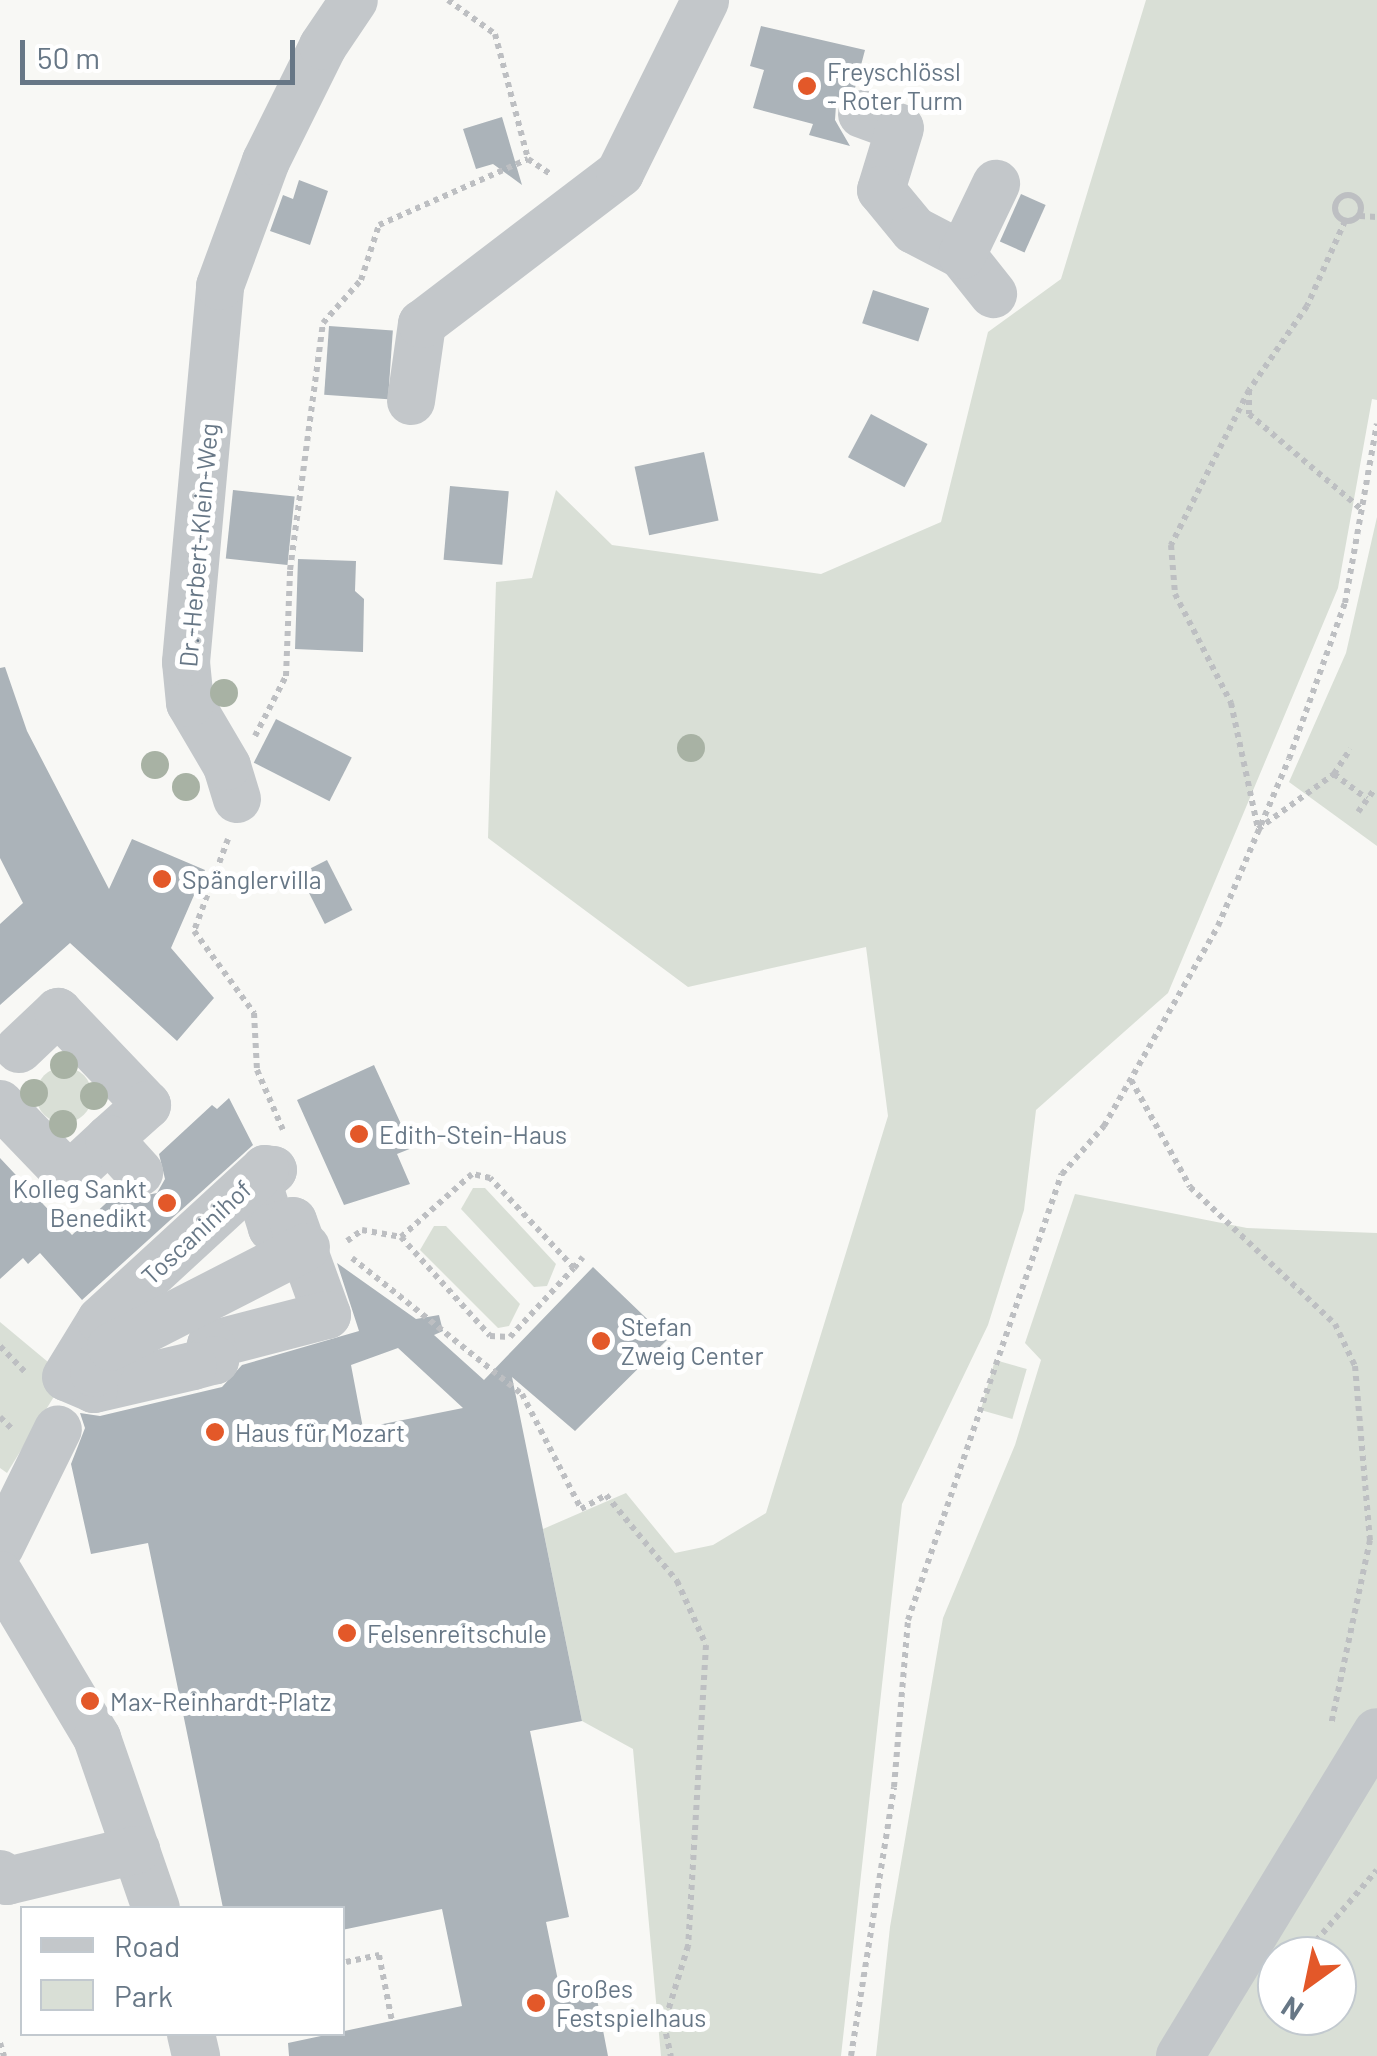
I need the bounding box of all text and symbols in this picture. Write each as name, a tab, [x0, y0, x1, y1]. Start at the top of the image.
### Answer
scale bar	[25, 20, 300, 82]
text: 50 m	[37, 39, 100, 75]
place label: Freyschlössl - Roter Turm	[827, 57, 963, 116]
marker: Freyschlössl - Roter Turm	[796, 75, 818, 97]
street label: Dr.-Herbert-Klein-Weg	[172, 422, 224, 668]
place label: Spänglervilla	[182, 864, 321, 894]
marker: Spänglervilla	[151, 868, 173, 890]
place label: Edith-Stein-Haus	[379, 1119, 567, 1149]
marker: Edith-Stein-Haus	[348, 1123, 370, 1145]
place label: Kolleg Sankt Benedikt	[13, 1174, 147, 1233]
street label: Toscaninihof	[135, 1174, 257, 1290]
marker: Kolleg Sankt Benedikt	[156, 1192, 178, 1214]
place label: Stefan Zweig Center	[621, 1312, 763, 1371]
marker: Stefan Zweig Center	[590, 1330, 612, 1352]
place label: Haus für Mozart	[235, 1417, 405, 1447]
marker: Haus für Mozart	[204, 1421, 226, 1443]
place label: Felsenreitschule	[367, 1618, 547, 1648]
marker: Felsenreitschule	[336, 1622, 358, 1644]
place label: Max-Reinhardt-Platz	[110, 1686, 331, 1716]
marker: Max-Reinhardt-Platz	[79, 1690, 101, 1712]
legend	[20, 1906, 345, 2036]
text: Road	[114, 1927, 180, 1963]
north arrow	[1257, 1936, 1357, 2036]
place label: Großes Festspielhaus	[556, 1974, 706, 2033]
text: Park	[114, 1977, 173, 2013]
text: N	[1275, 1990, 1309, 2029]
marker: Großes Festspielhaus	[525, 1992, 547, 2014]

